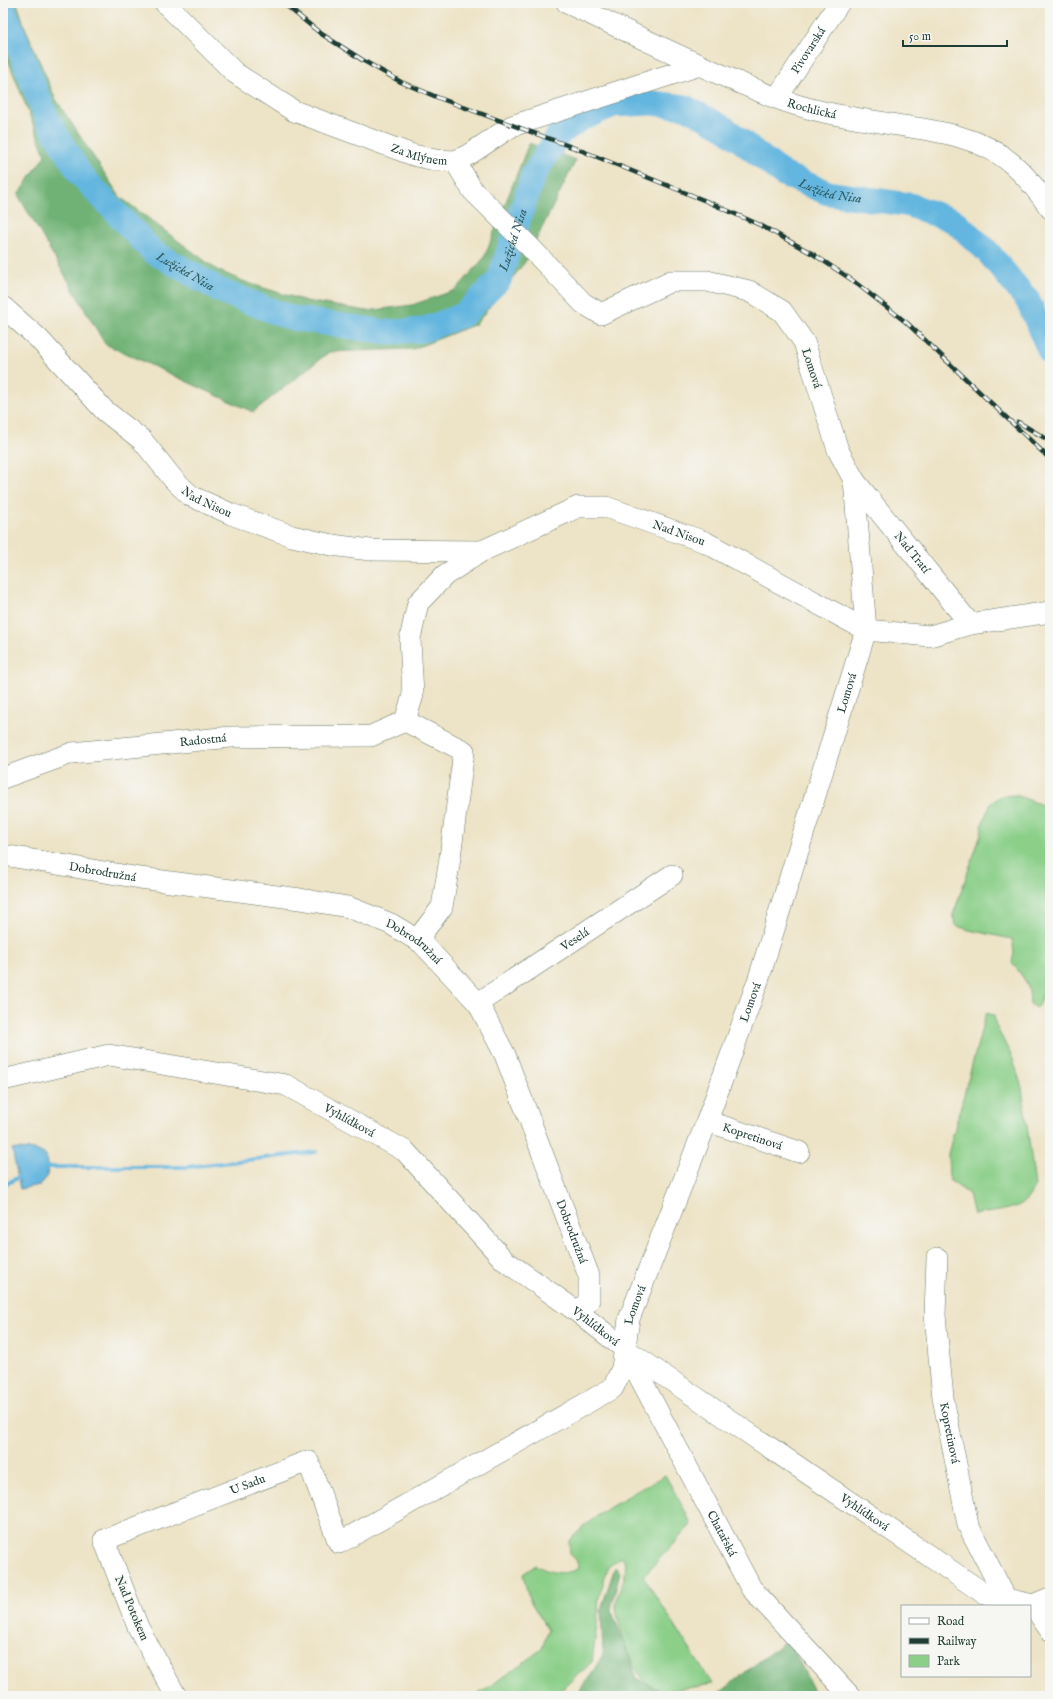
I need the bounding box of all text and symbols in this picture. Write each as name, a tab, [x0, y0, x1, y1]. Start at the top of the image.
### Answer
scale bar	[903, 22, 1007, 48]
street label: Pivovarská	[788, 24, 830, 77]
text: 50 m	[909, 29, 931, 44]
street label: Rochlická	[785, 95, 838, 123]
street label: Za Mlýnem	[389, 140, 448, 169]
water label: Lužická Nisa	[795, 174, 863, 208]
water label: Lužická Nisa	[495, 207, 532, 275]
water label: Lužická Nisa	[152, 248, 217, 296]
street label: Lomová	[798, 346, 825, 391]
street label: Nad Nisou	[178, 484, 234, 521]
street label: Nad Nisou	[650, 517, 707, 549]
street label: Nad Tratí	[891, 529, 934, 577]
street label: Lomová	[834, 670, 861, 715]
street label: Radostná	[179, 730, 228, 750]
street label: Dobrodružná	[68, 859, 138, 885]
street label: Dobrodružná	[383, 916, 446, 968]
street label: Veselá	[557, 924, 593, 955]
street label: Lomová	[737, 980, 765, 1024]
street label: Vyhlídková	[320, 1100, 378, 1141]
street label: Kopretinová	[721, 1120, 785, 1154]
street label: Dobrodružná	[553, 1197, 591, 1267]
street label: Lomová	[621, 1282, 650, 1326]
street label: Vyhlídková	[568, 1303, 623, 1350]
street label: Kopretinová	[936, 1401, 963, 1466]
street label: U Sadu	[228, 1471, 267, 1499]
street label: Vyhlídková	[836, 1490, 892, 1535]
street label: Chatařská	[704, 1508, 740, 1560]
street label: Nad Potokem	[111, 1573, 152, 1643]
legend	[901, 1605, 1031, 1677]
text: Road	[937, 1614, 965, 1629]
text: Railway	[937, 1634, 976, 1649]
text: Park	[937, 1654, 960, 1669]

